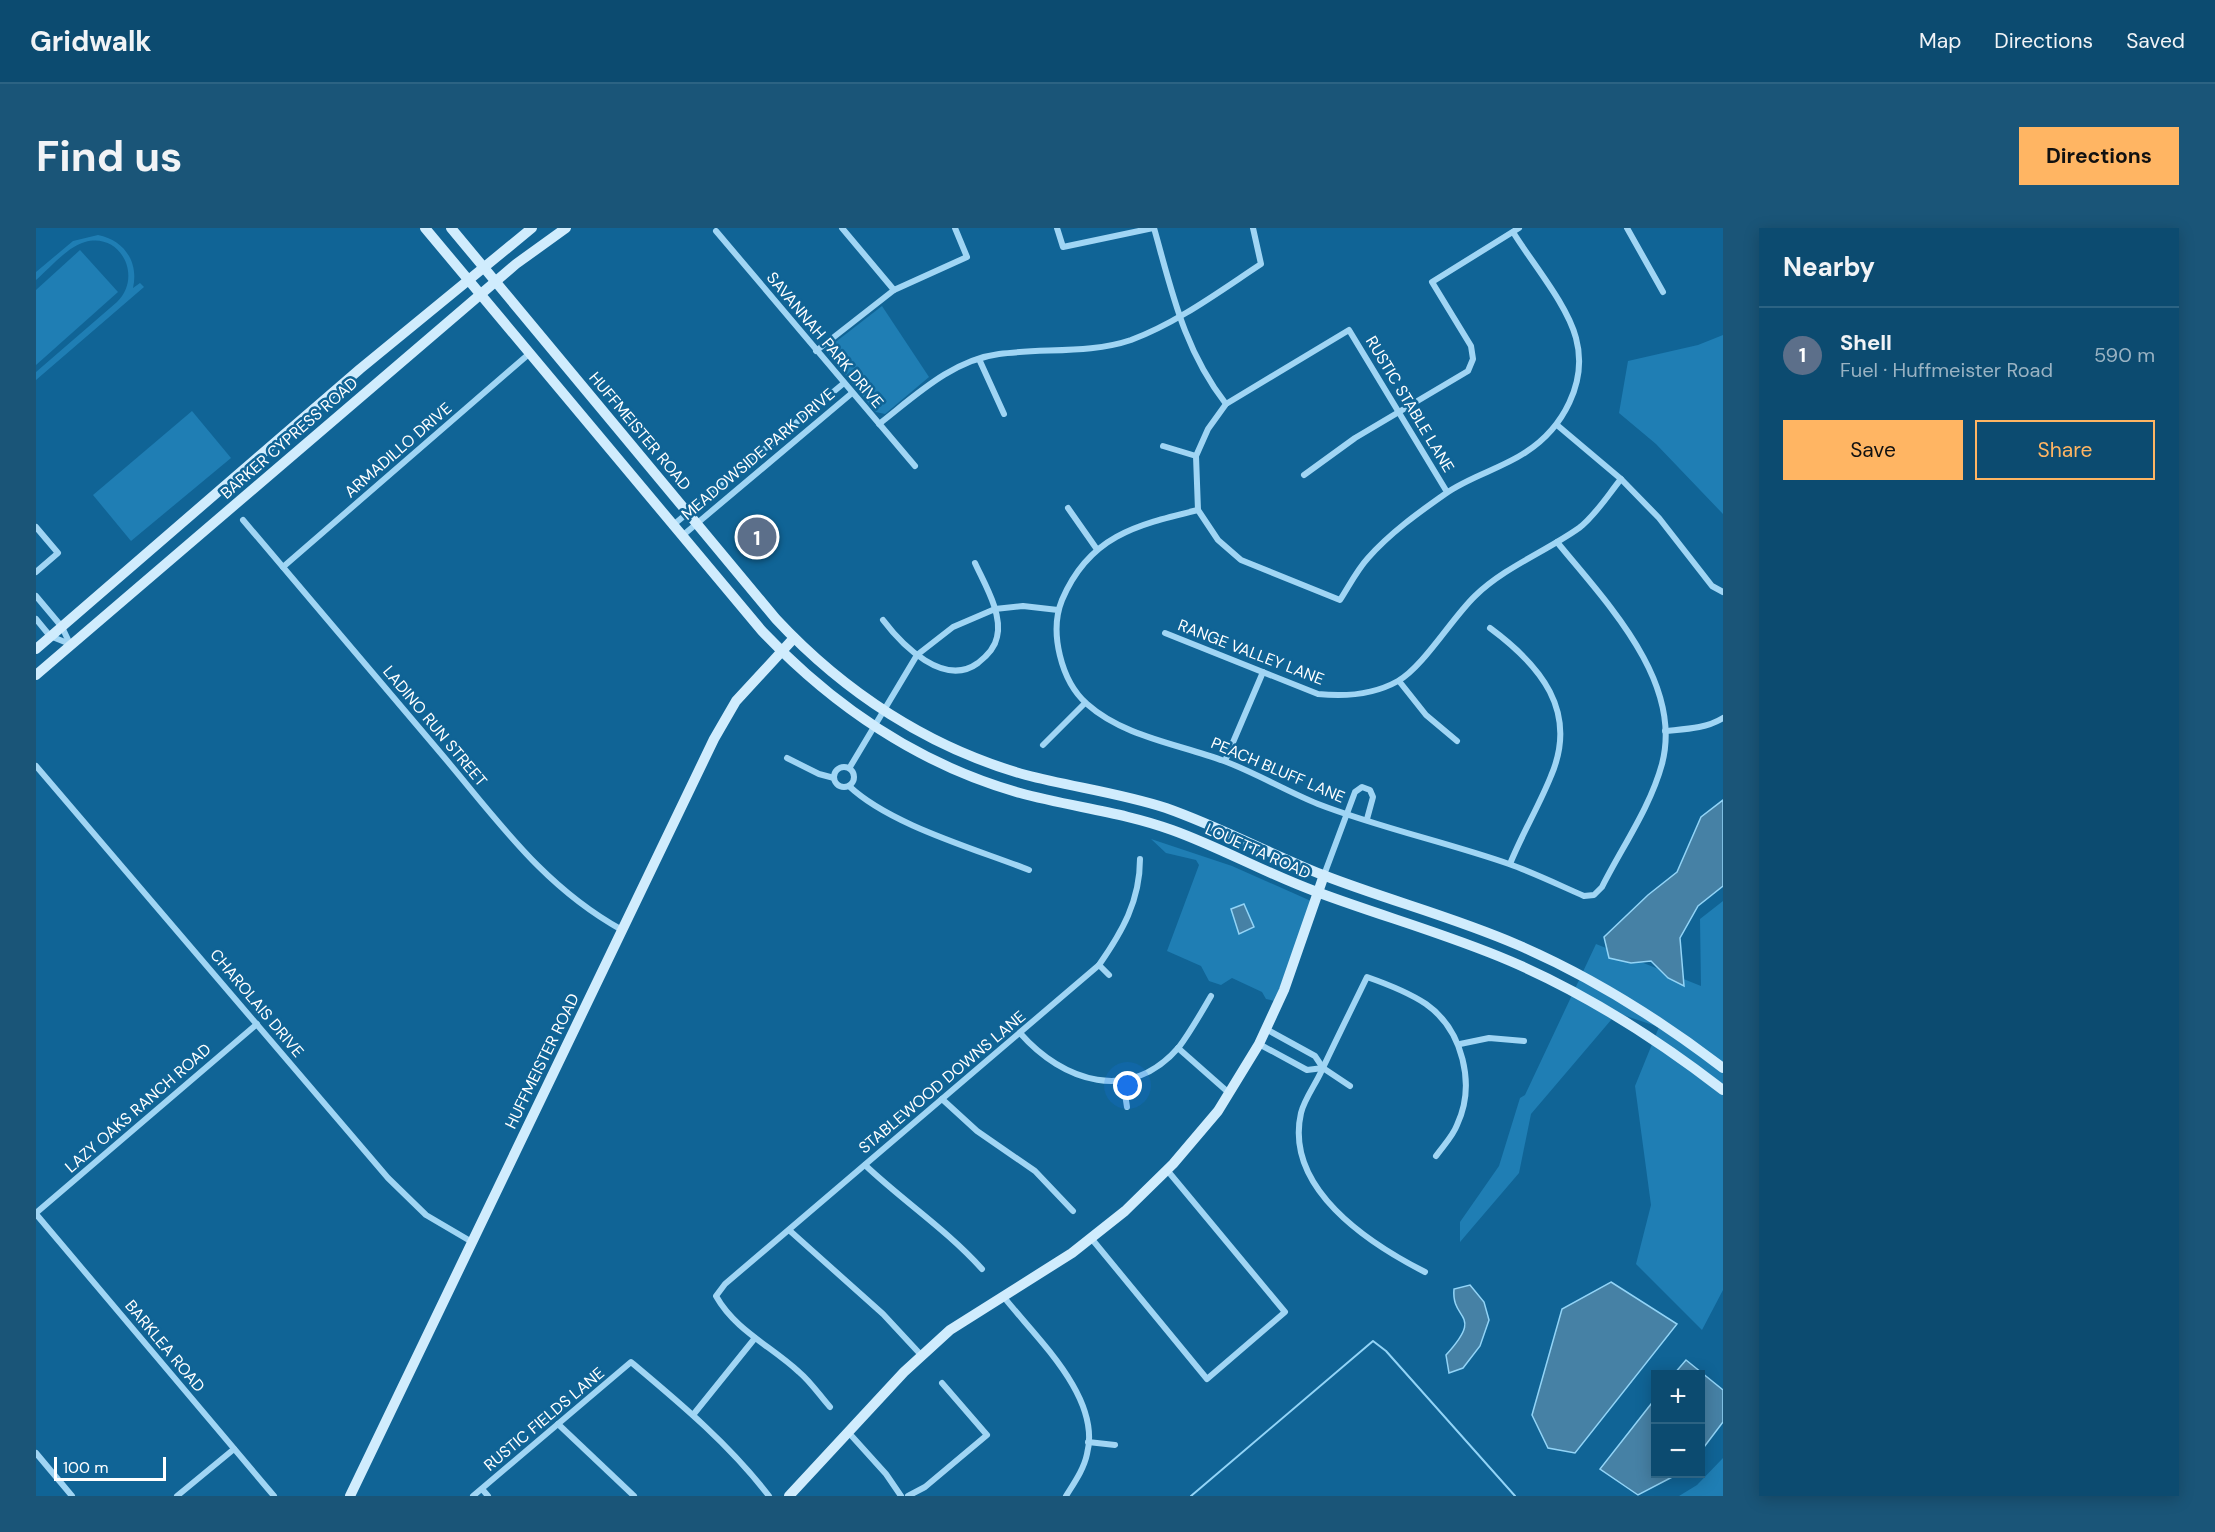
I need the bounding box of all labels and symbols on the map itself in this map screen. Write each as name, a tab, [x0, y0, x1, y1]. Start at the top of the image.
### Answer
street label: SAVANNAH PARK DRIVE	[762, 268, 888, 412]
street label: RUSTIC STABLE LANE	[1361, 332, 1459, 476]
street label: HUFFMEISTER ROAD	[584, 367, 696, 495]
street label: BARKER CYPRESS ROAD	[216, 373, 362, 503]
street label: MEADOWSIDE PARK DRIVE	[677, 384, 839, 524]
street label: ARMADILLO DRIVE	[340, 398, 456, 502]
pin: 1	[738, 514, 776, 560]
street label: RANGE VALLEY LANE	[1175, 614, 1327, 690]
street label: LADINO RUN STREET	[378, 661, 492, 791]
street label: PEACH BLUFF LANE	[1208, 732, 1348, 808]
street label: LOUETTA ROAD	[1202, 818, 1314, 884]
street label: CHAROLAIS DRIVE	[205, 944, 309, 1062]
street label: HUFFMEISTER ROAD	[500, 990, 584, 1132]
street label: STABLEWOOD DOWNS LANE	[854, 1006, 1030, 1158]
street label: LAZY OAKS RANCH ROAD	[61, 1039, 215, 1177]
your location	[1113, 1071, 1142, 1100]
street label: BARKLEA ROAD	[120, 1296, 210, 1396]
street label: RUSTIC FIELDS LANE	[479, 1362, 609, 1476]
scale bar	[54, 1454, 166, 1482]

